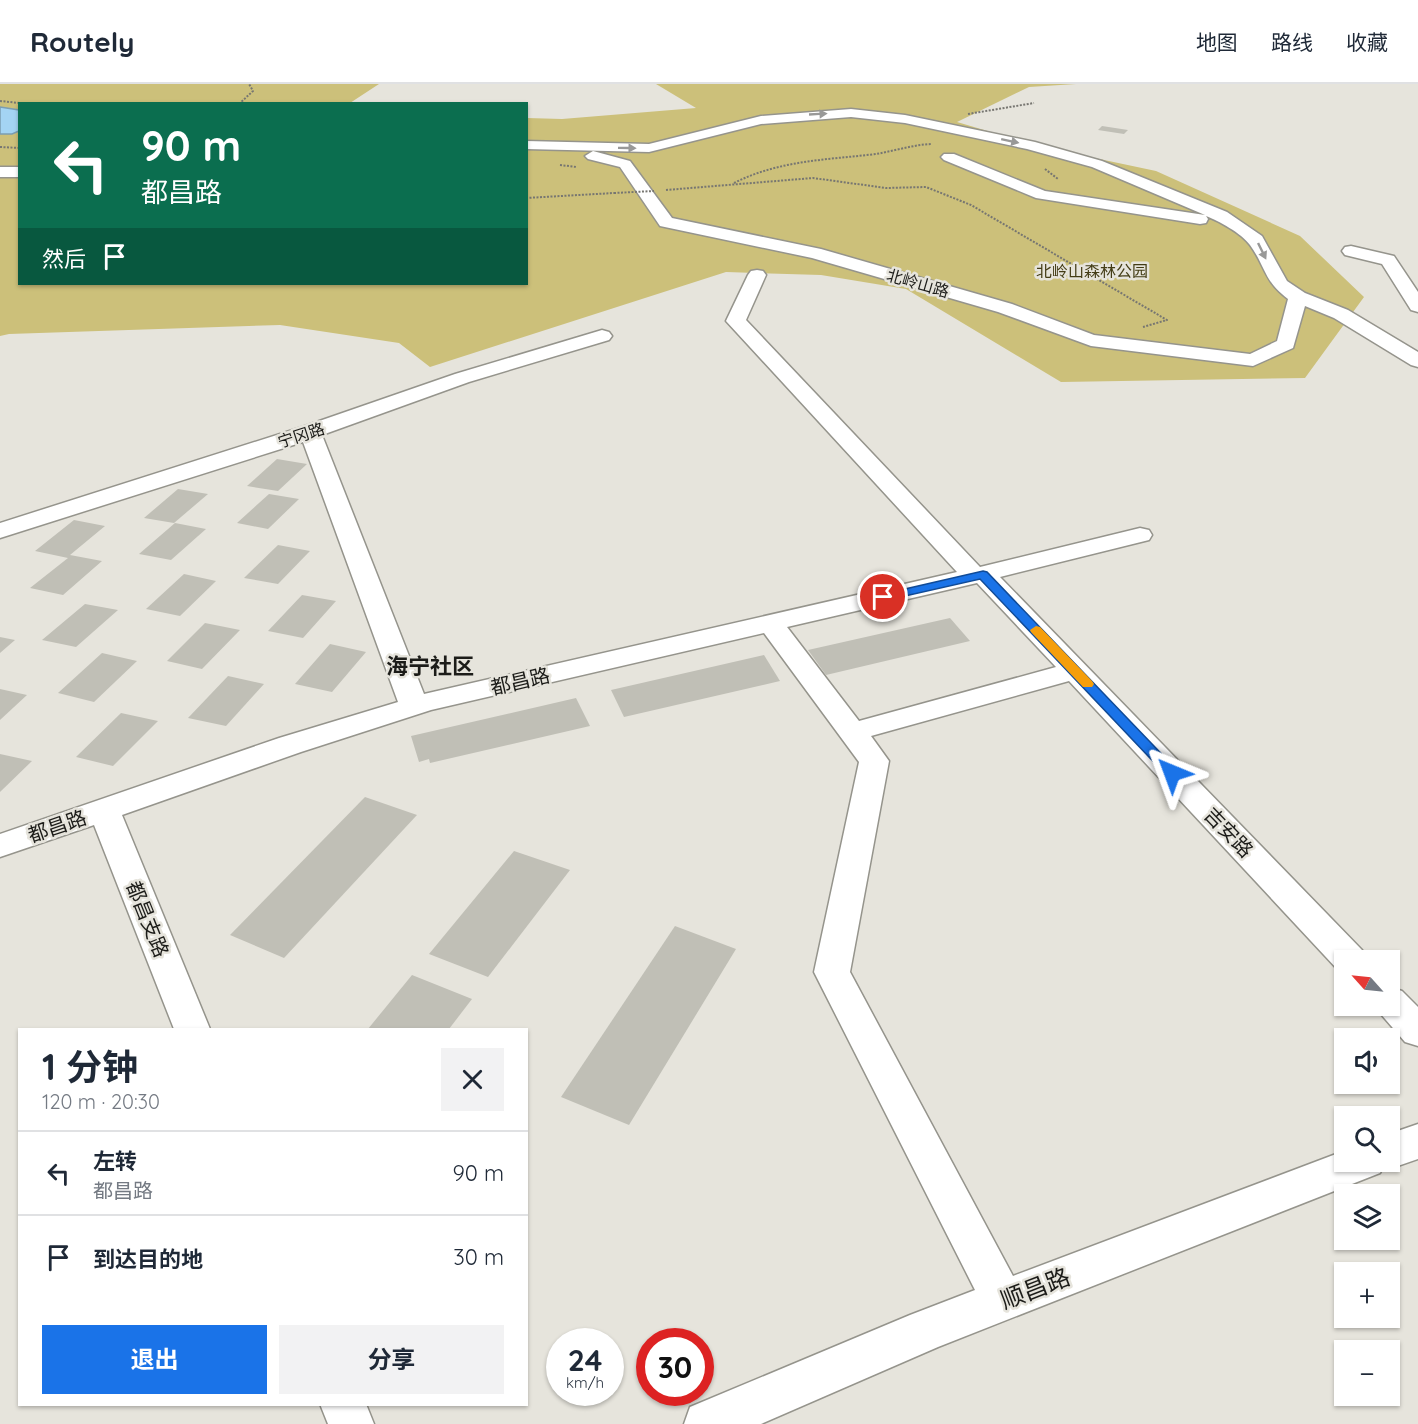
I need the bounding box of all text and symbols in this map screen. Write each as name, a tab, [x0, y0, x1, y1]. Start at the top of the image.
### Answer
text: Routely	[30, 24, 134, 59]
text: 地图	[1196, 29, 1238, 55]
text: 路线	[1271, 29, 1313, 55]
text: 收藏	[1346, 29, 1388, 55]
one-way arrow	[808, 110, 827, 119]
text: 90 m	[141, 119, 241, 172]
icon: left	[42, 126, 120, 204]
one-way arrow	[1001, 137, 1020, 146]
one-way arrow	[617, 143, 636, 153]
text: 都昌路	[141, 175, 222, 209]
icon: arrive	[98, 240, 131, 273]
one-way arrow	[1257, 242, 1266, 259]
text: 然后	[42, 245, 86, 273]
park label: 北岭山森林公园	[1036, 261, 1148, 281]
street label: 北岭山路	[884, 265, 952, 301]
street label: 宁冈路	[275, 418, 327, 452]
pin	[857, 571, 908, 622]
icon: arrive	[866, 580, 899, 613]
district label: 海宁社区	[386, 652, 474, 680]
street label: 都昌路	[488, 662, 552, 700]
position arrow	[1140, 741, 1204, 805]
street label: 吉安路	[1199, 802, 1259, 862]
street label: 都昌路	[25, 804, 89, 848]
street label: 都昌支路	[121, 877, 175, 961]
north arrow	[1334, 950, 1400, 1016]
map controls	[1334, 950, 1400, 1406]
button: sound	[1334, 1028, 1400, 1094]
text: 1 分钟	[42, 1044, 138, 1089]
button: close	[441, 1048, 504, 1111]
text: 120 m · 20:30	[42, 1089, 160, 1114]
button: search	[1334, 1106, 1400, 1172]
text: 左转	[93, 1147, 137, 1175]
icon: left	[42, 1157, 75, 1190]
text: 90 m	[453, 1159, 504, 1187]
text: 都昌路	[93, 1178, 153, 1203]
button: layers	[1334, 1184, 1400, 1250]
icon: arrive	[42, 1241, 75, 1274]
text: 30 m	[453, 1243, 504, 1271]
text: 到达目的地	[93, 1245, 203, 1273]
street label: 顺昌路	[996, 1261, 1074, 1315]
button: +	[1334, 1262, 1400, 1328]
button: 退出	[42, 1325, 267, 1394]
button: 分享	[279, 1325, 504, 1394]
speed limit sign: 30	[636, 1328, 714, 1406]
button: −	[1334, 1340, 1400, 1406]
text: 24	[568, 1341, 602, 1379]
text: km/h	[566, 1373, 604, 1392]

